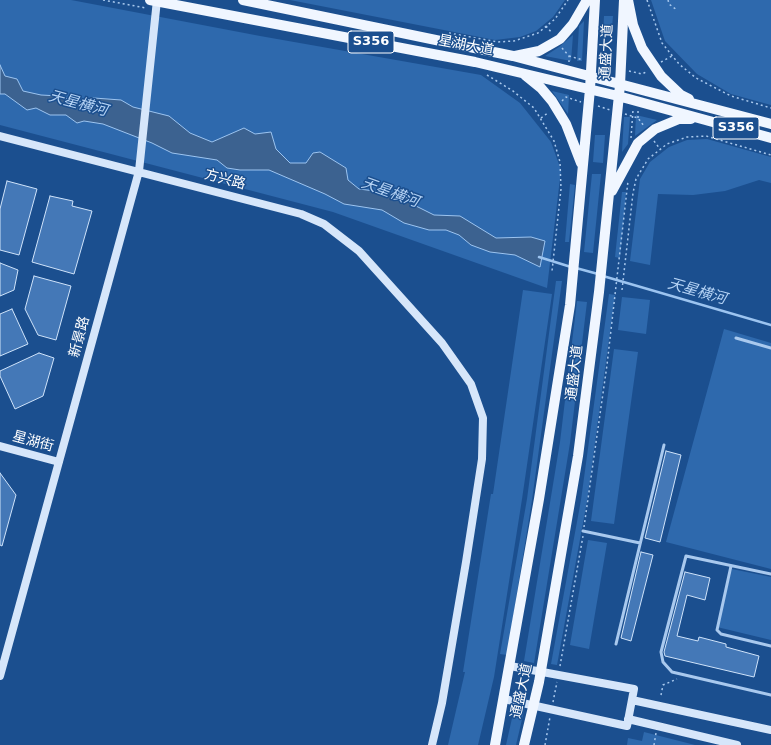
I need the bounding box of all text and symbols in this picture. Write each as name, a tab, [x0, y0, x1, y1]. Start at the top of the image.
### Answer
street label: 通盛大道	[597, 24, 617, 80]
road number: S356	[348, 31, 394, 53]
street label: 星湖大道	[437, 32, 495, 60]
water label: 天星横河	[47, 88, 109, 120]
road number: S356	[713, 117, 759, 139]
street label: 方兴路	[203, 166, 247, 194]
water label: 天星横河	[359, 174, 421, 212]
water label: 天星横河	[666, 275, 728, 309]
street label: 新景路	[66, 315, 94, 359]
street label: 通盛大道	[563, 344, 587, 402]
street label: 星湖街	[11, 428, 55, 456]
street label: 通盛大道	[508, 662, 536, 720]

